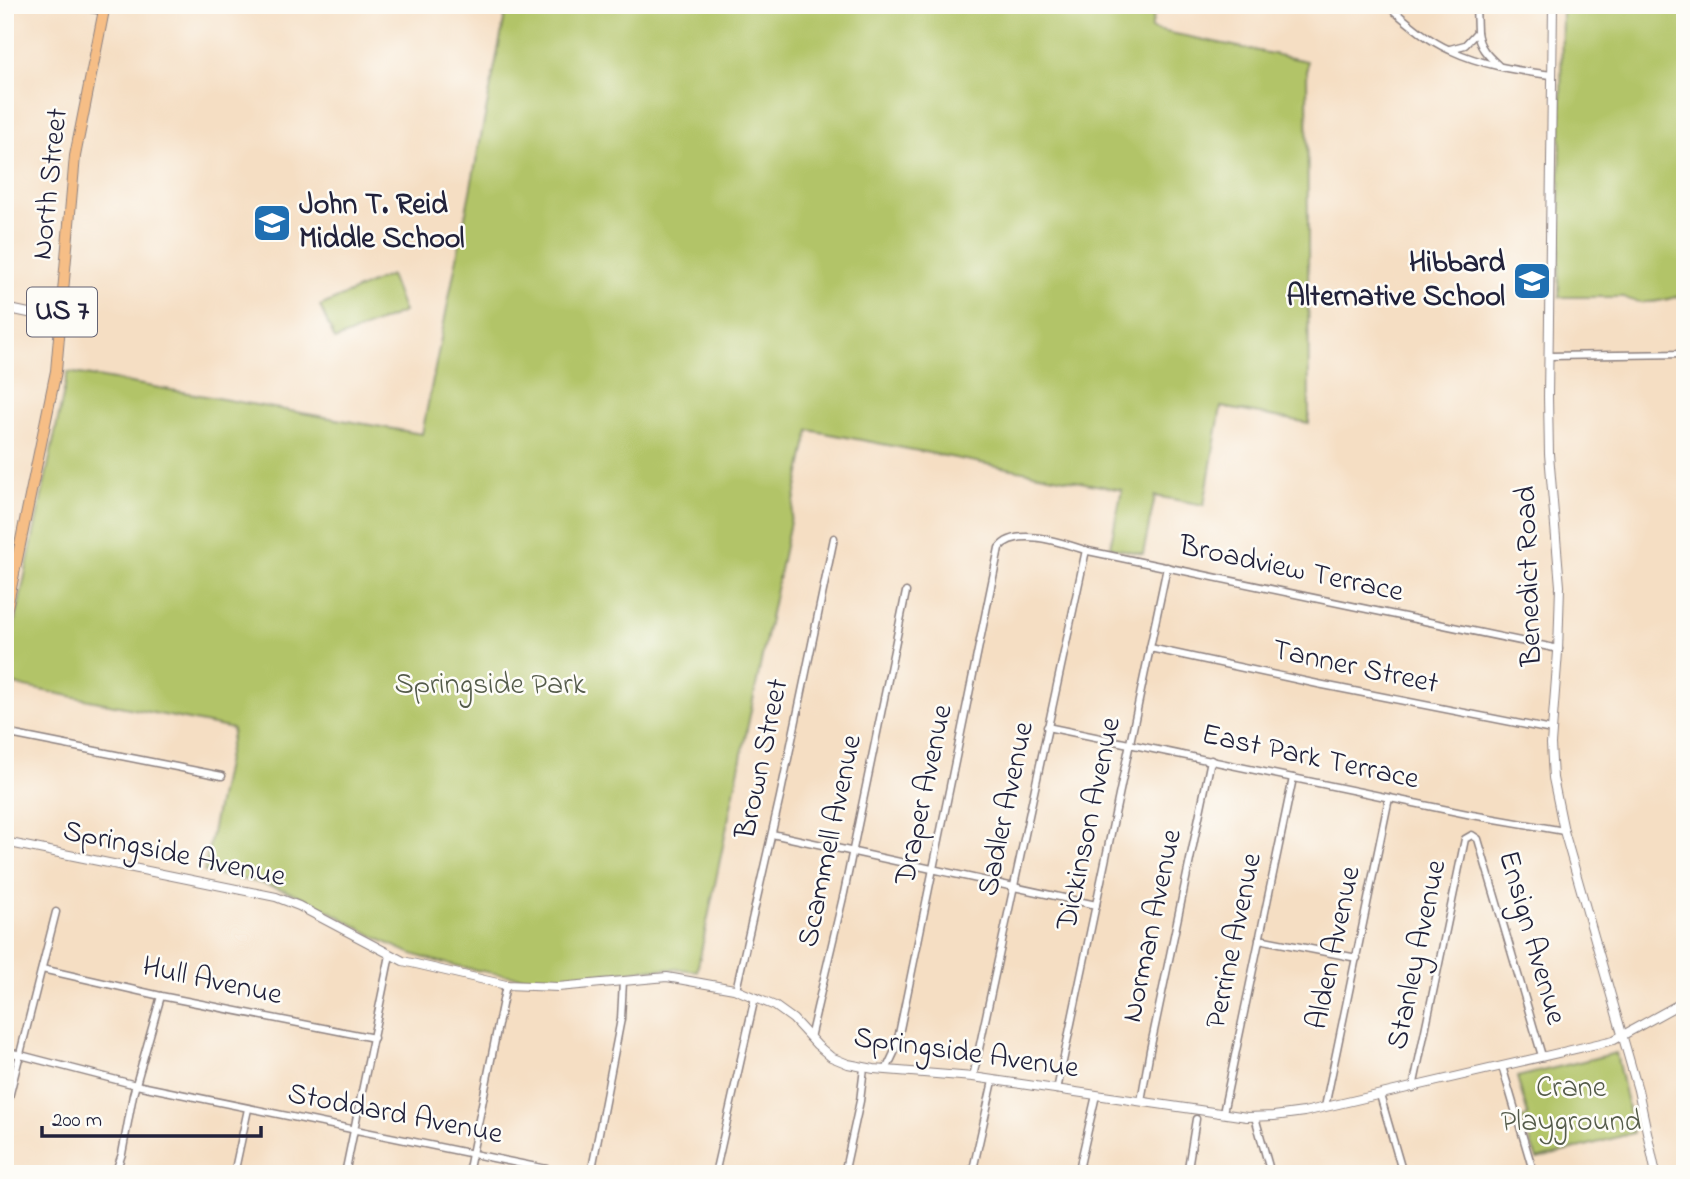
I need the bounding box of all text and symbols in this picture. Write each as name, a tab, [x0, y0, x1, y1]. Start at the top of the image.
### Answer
street label: North Street	[21, 106, 81, 262]
place label: John T. Reid Middle School	[299, 184, 464, 262]
school or university icon: John T. Reid Middle School	[251, 202, 293, 244]
place label: Hibbard Alternative School	[1287, 242, 1505, 320]
school or university icon: Hibbard Alternative School	[1511, 260, 1553, 302]
road number: US 7	[27, 288, 97, 336]
street label: Benedict Road	[1505, 485, 1555, 668]
street label: Broadview Terrace	[1174, 525, 1408, 615]
street label: Tanner Street	[1268, 629, 1442, 707]
park label: Springside Park	[394, 664, 586, 708]
street label: Brown Street	[724, 675, 801, 844]
street label: Draper Avenue	[884, 700, 966, 890]
street label: Dickinson Avenue	[1046, 713, 1134, 936]
street label: East Park Terrace	[1197, 713, 1423, 803]
street label: Sadler Avenue	[967, 717, 1047, 900]
street label: Scammell Avenue	[787, 730, 875, 951]
street label: Springside Avenue	[59, 810, 290, 900]
street label: Norman Avenue	[1111, 825, 1195, 1027]
street label: Ensign Avenue	[1485, 846, 1577, 1031]
street label: Perrine Avenue	[1195, 849, 1275, 1033]
street label: Stanley Avenue	[1376, 856, 1460, 1054]
street label: Alden Avenue	[1296, 862, 1374, 1034]
street label: Hull Avenue	[138, 946, 286, 1018]
street label: Springside Avenue	[851, 1016, 1082, 1092]
park label: Crane Playground	[1501, 1067, 1641, 1145]
street label: Stoddard Avenue	[284, 1073, 507, 1158]
scale bar	[42, 1095, 261, 1139]
text: 200 m	[52, 1106, 102, 1136]

